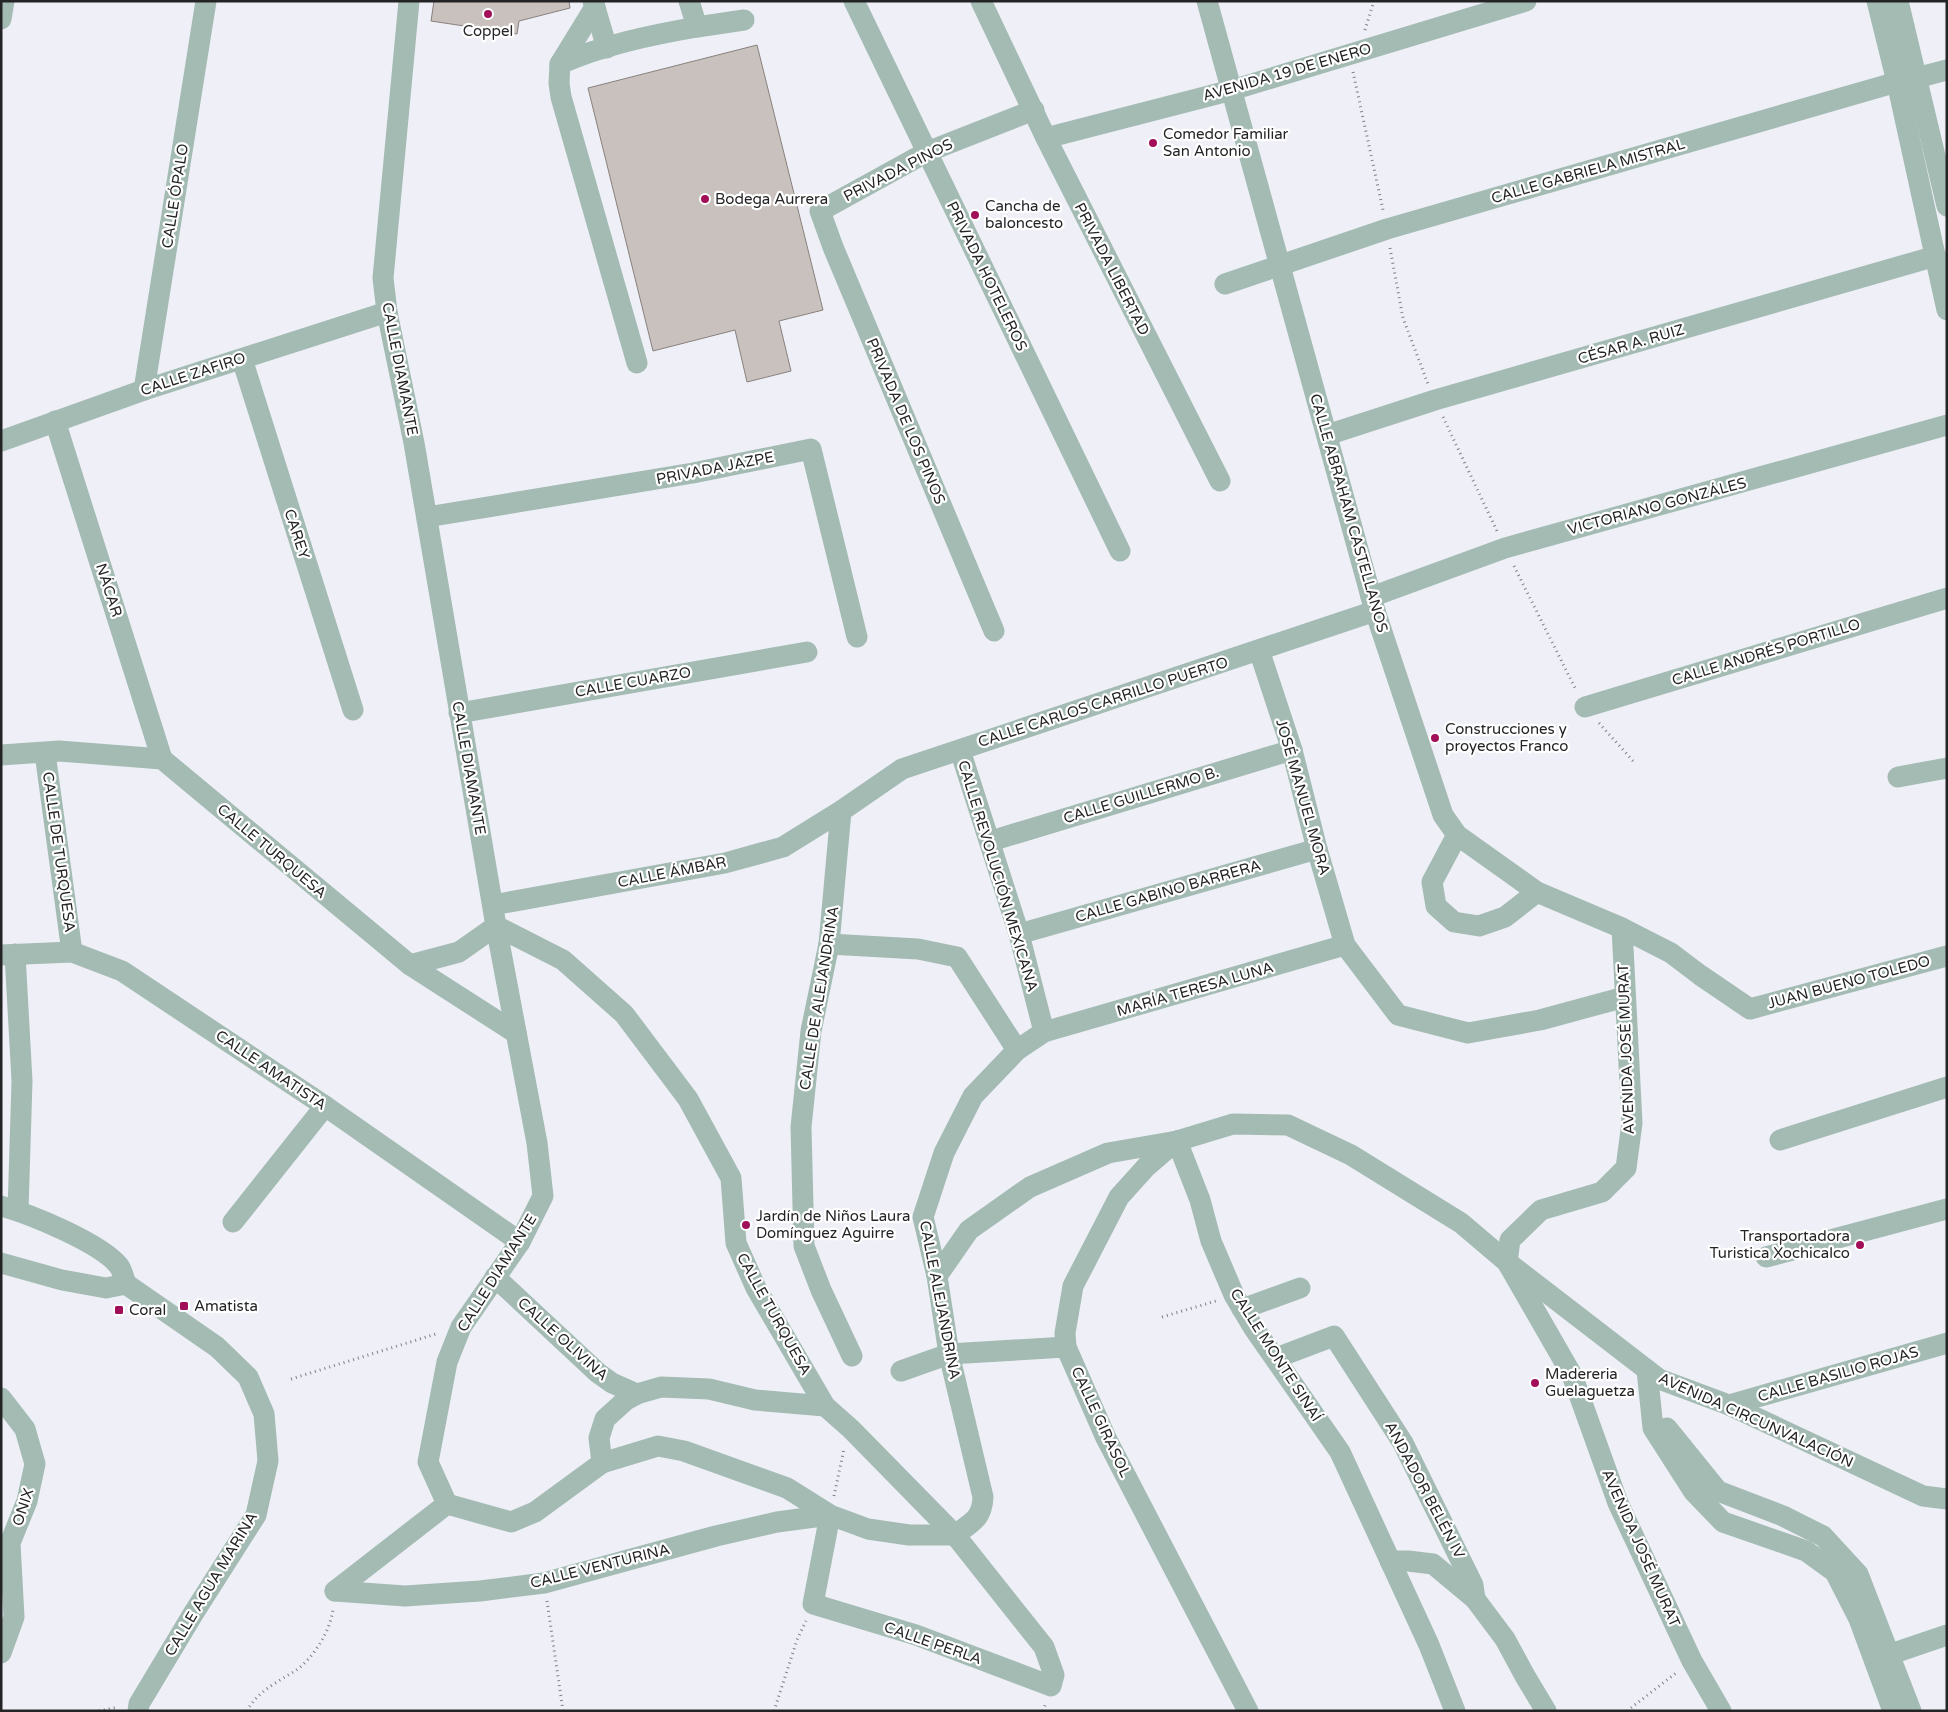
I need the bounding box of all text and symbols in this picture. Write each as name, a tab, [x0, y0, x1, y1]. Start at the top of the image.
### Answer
marker: Coppel	[482, 8, 494, 20]
place label: Coppel	[463, 22, 513, 40]
street label: AVENIDA 19 DE ENERO	[1201, 39, 1373, 105]
place label: Comedor Familiar San Antonio	[1163, 125, 1289, 160]
street label: PRIVADA PINOS	[840, 135, 956, 205]
street label: CALLE GABRIELA MISTRAL	[1489, 135, 1687, 207]
marker: Comedor Familiar San Antonio	[1147, 137, 1159, 149]
street label: CALLE ÓPALO	[158, 142, 192, 250]
place label: Bodega Aurrera	[715, 190, 828, 208]
marker: Bodega Aurrera	[699, 193, 711, 205]
place label: Cancha de baloncesto	[985, 197, 1063, 232]
street label: PRIVADA HOTELEROS	[943, 198, 1031, 354]
street label: PRIVADA LIBERTAD	[1071, 200, 1153, 338]
marker: Cancha de baloncesto	[969, 209, 981, 221]
street label: CALLE DIAMANTE	[378, 301, 422, 437]
street label: CÉSAR A. RUIZ	[1576, 320, 1686, 368]
street label: PRIVADA DE LOS PINOS	[863, 335, 949, 507]
street label: CALLE ZAFIRO	[138, 349, 248, 399]
street label: CALLE ABRAHAM CASTELLANOS	[1306, 392, 1392, 634]
street label: PRIVADA JAZPE	[655, 448, 775, 488]
street label: VICTORIANO GONZÁLES	[1566, 473, 1748, 539]
street label: CAREY	[280, 507, 314, 562]
street label: NÁCAR	[92, 561, 126, 619]
street label: CALLE ANDRÉS PORTILLO	[1670, 615, 1862, 689]
street label: CALLE CARLOS CARRILLO PUERTO	[976, 653, 1230, 751]
street label: CALLE CUARZO	[574, 663, 692, 701]
street label: CALLE DIAMANTE	[448, 700, 490, 836]
street label: JOSÉ MANUEL MORA	[1272, 717, 1334, 877]
place label: Construcciones y proyectos Franco	[1445, 720, 1568, 755]
marker: Construcciones y proyectos Franco	[1429, 732, 1441, 744]
street label: CALLE REVOLUCIÓN MEXICANA	[954, 758, 1042, 994]
street label: CALLE GUILLERMO B.	[1061, 763, 1221, 827]
street label: CALLE DE TURQUESA	[39, 771, 79, 933]
street label: CALLE TURQUESA	[214, 800, 330, 902]
street label: CALLE ÁMBAR	[616, 853, 728, 891]
street label: CALLE GABINO BARRERA	[1073, 856, 1263, 926]
street label: CALLE DE ALEJANDRINA	[796, 905, 842, 1091]
street label: JUAN BUENO TOLEDO	[1766, 952, 1932, 1012]
street label: MARÍA TERESA LUNA	[1115, 958, 1275, 1020]
street label: AVENIDA JOSÉ MURAT	[1614, 963, 1638, 1135]
street label: CALLE AMATISTA	[212, 1026, 330, 1114]
place label: Jardín de Niños Laura Domínguez Aguirre	[756, 1207, 910, 1242]
street label: CALLE DIAMANTE	[453, 1211, 541, 1335]
marker: Jardín de Niños Laura Domínguez Aguirre	[740, 1219, 752, 1231]
street label: CALLE ALEJANDRINA	[916, 1219, 964, 1381]
place label: Transportadora Turistica Xochicalco	[1710, 1227, 1850, 1262]
marker: Transportadora Turistica Xochicalco	[1854, 1239, 1866, 1251]
street label: CALLE TURQUESA	[733, 1250, 815, 1378]
street label: CALLE MONTE SINAÍ	[1226, 1285, 1326, 1425]
street label: CALLE OLIVINA	[514, 1294, 612, 1384]
place label: Amatista	[194, 1297, 258, 1315]
marker: Amatista	[178, 1300, 190, 1312]
place label: Coral	[129, 1301, 166, 1319]
marker: Coral	[113, 1304, 125, 1316]
street label: CALLE BASILIO ROJAS	[1756, 1342, 1920, 1406]
street label: CALLE GIRASOL	[1067, 1364, 1135, 1480]
place label: Madereria Guelaguetza	[1545, 1365, 1635, 1400]
street label: AVENIDA CIRCUNVALACIÓN	[1656, 1369, 1856, 1471]
marker: Madereria Guelaguetza	[1529, 1377, 1541, 1389]
street label: ANDADOR BELÉN IV	[1381, 1419, 1469, 1562]
street label: AVENIDA JOSÉ MURAT	[1598, 1466, 1684, 1630]
street label: ONIX	[8, 1486, 38, 1528]
street label: CALLE AGUA MARINA	[161, 1509, 261, 1659]
street label: CALLE VENTURINA	[528, 1540, 672, 1592]
street label: CALLE PERLA	[882, 1618, 984, 1668]

